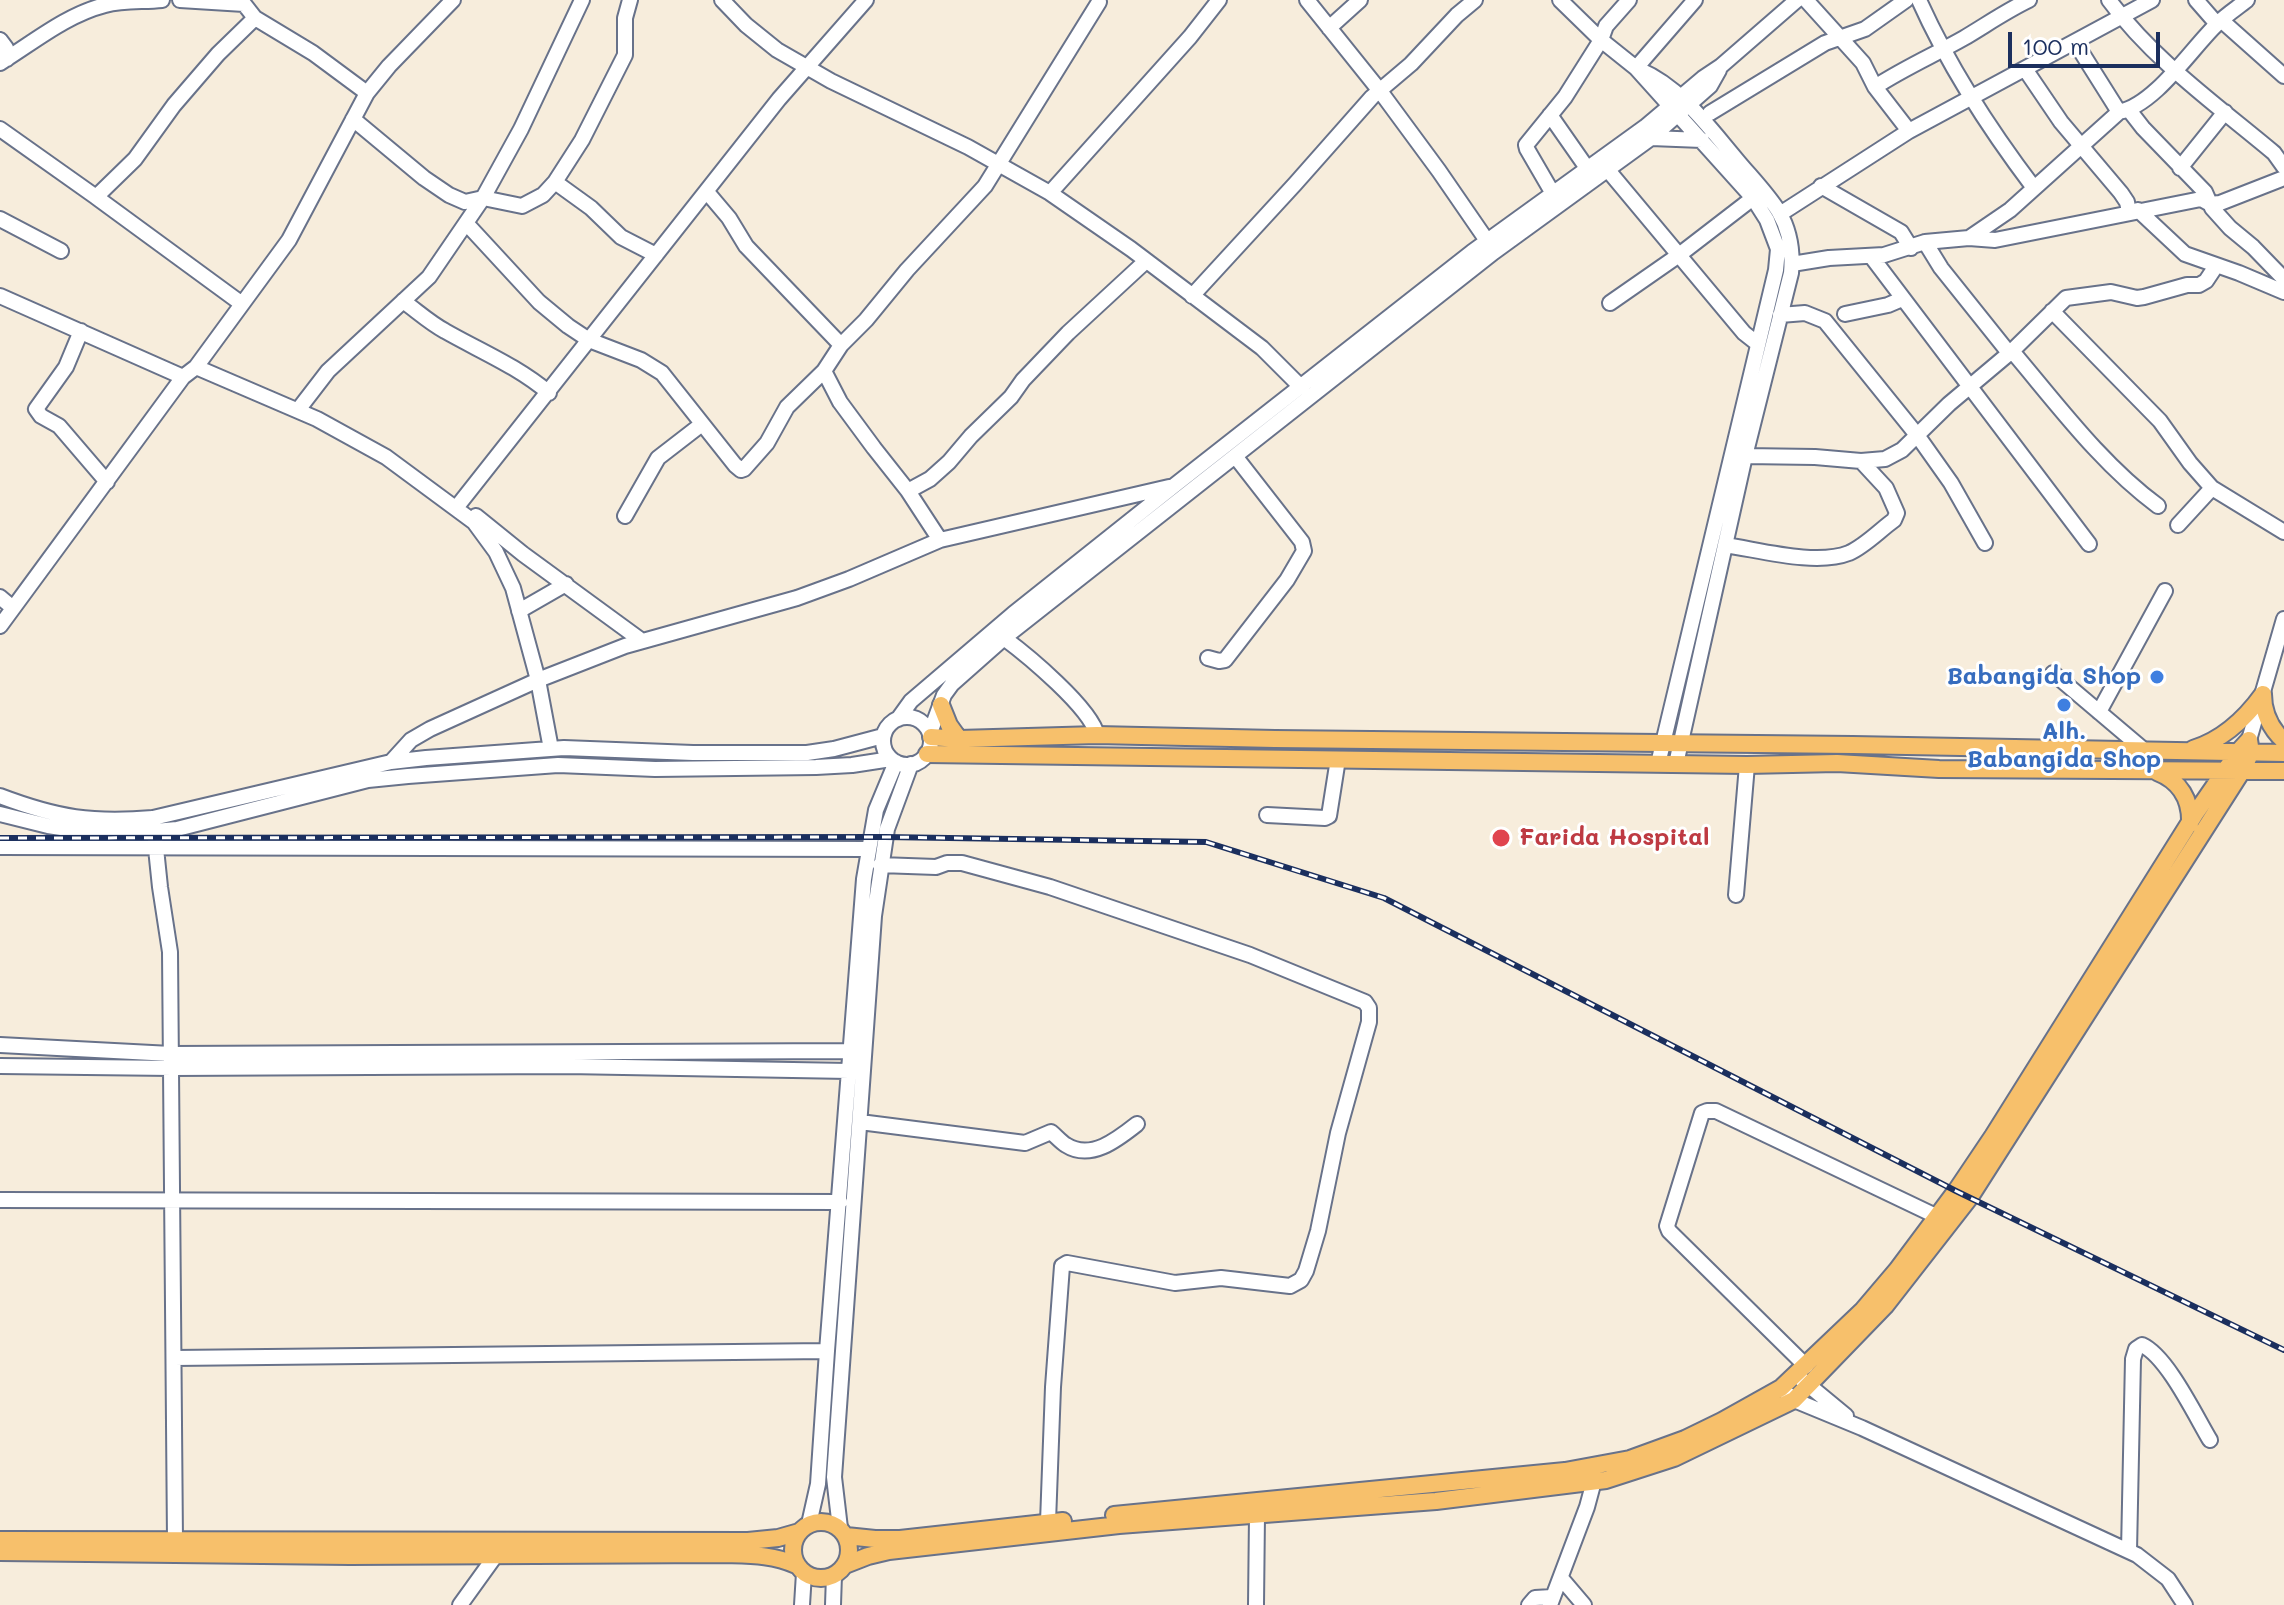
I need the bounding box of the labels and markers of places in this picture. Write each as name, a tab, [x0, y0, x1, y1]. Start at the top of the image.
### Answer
place label: Babangida Shop	[1947, 663, 2141, 691]
marker: Babangida Shop	[2148, 668, 2166, 686]
marker: Alh. Babangida Shop	[2055, 696, 2073, 714]
place label: Alh. Babangida Shop	[1967, 718, 2161, 774]
place label: Farida Hospital	[1519, 824, 1709, 852]
marker: Farida Hospital	[1490, 827, 1512, 849]

